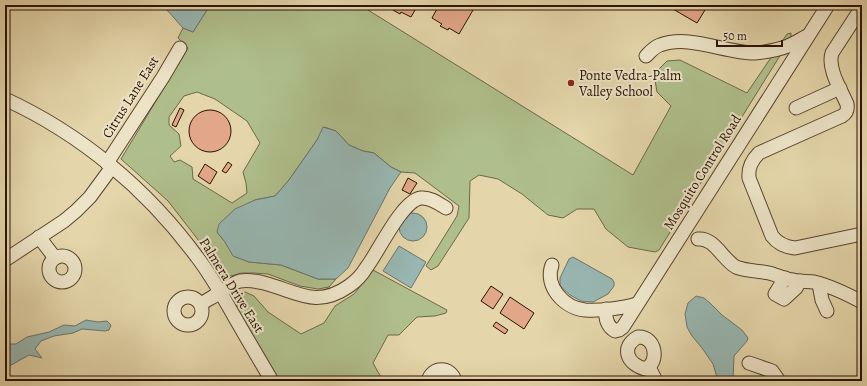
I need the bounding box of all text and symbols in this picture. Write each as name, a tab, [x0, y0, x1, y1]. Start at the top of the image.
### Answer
scale bar	[717, 22, 782, 48]
text: 50 m	[723, 28, 747, 44]
street label: Citrus Lane East	[98, 52, 163, 142]
place label: Ponte Vedra-Palm Valley School	[578, 66, 682, 101]
marker: Ponte Vedra-Palm Valley School	[566, 78, 576, 88]
street label: Mosquito Control Road	[659, 111, 746, 234]
street label: Palmera Drive East	[195, 234, 269, 337]

